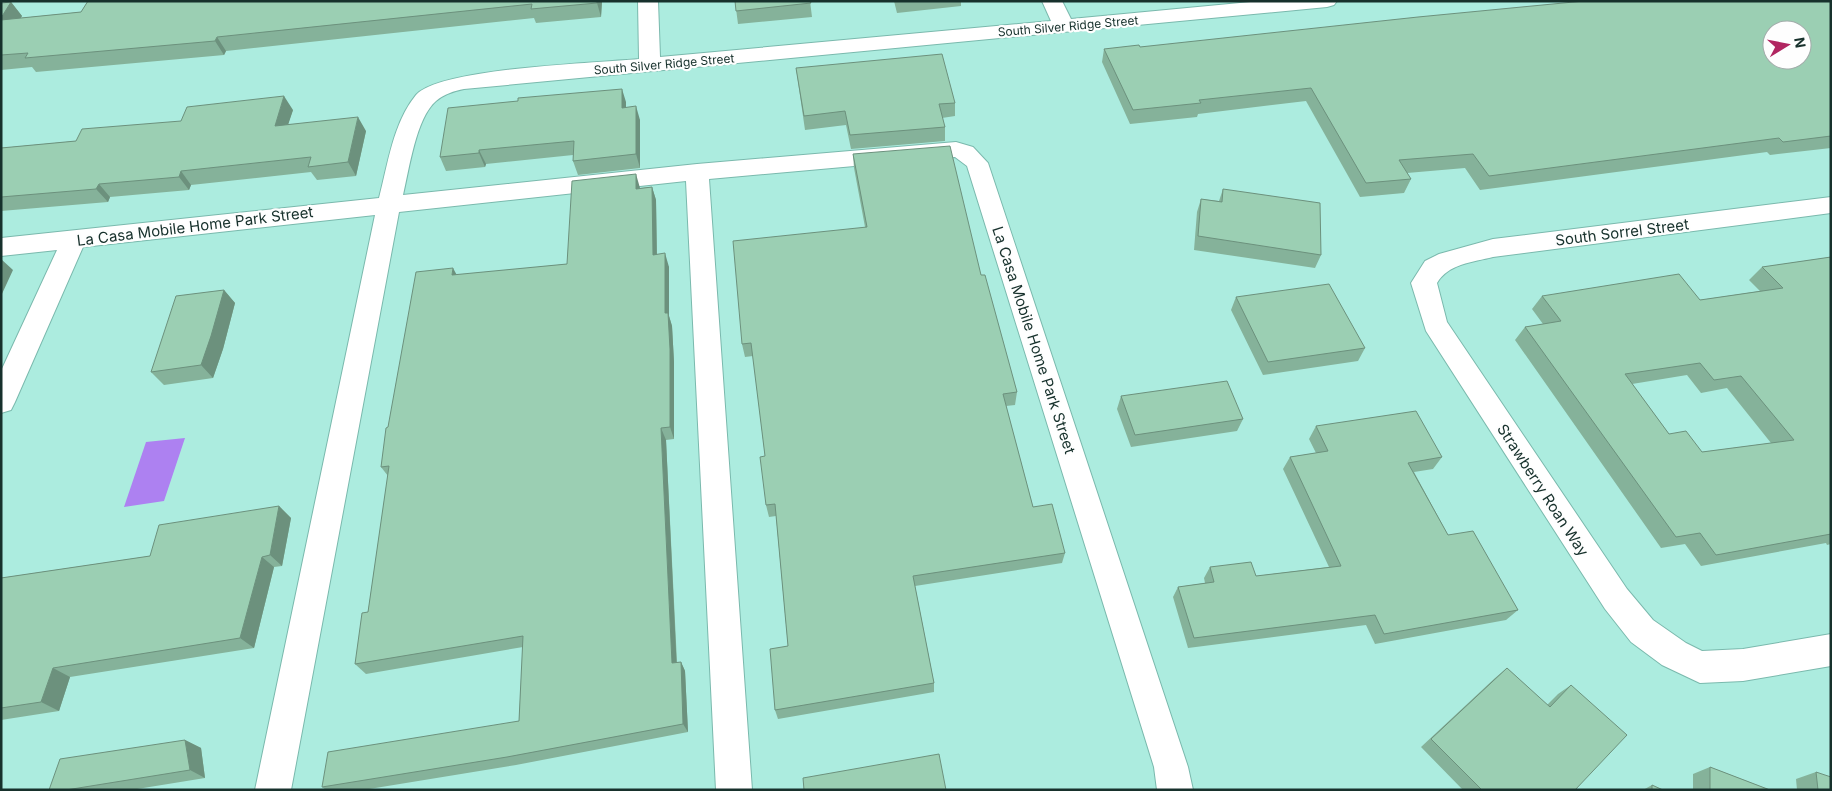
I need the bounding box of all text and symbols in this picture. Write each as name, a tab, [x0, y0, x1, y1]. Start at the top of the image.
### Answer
street label: South Silver Ridge Street	[997, 12, 1139, 40]
north arrow	[1762, 20, 1812, 70]
text: N	[1791, 36, 1810, 49]
street label: South Silver Ridge Street	[593, 50, 735, 78]
street label: La Casa Mobile Home Park Street	[76, 202, 314, 250]
street label: South Sorrel Street	[1554, 214, 1690, 250]
street label: La Casa Mobile Home Park Street	[988, 224, 1080, 456]
street label: Strawberry Roan Way	[1493, 420, 1593, 560]

